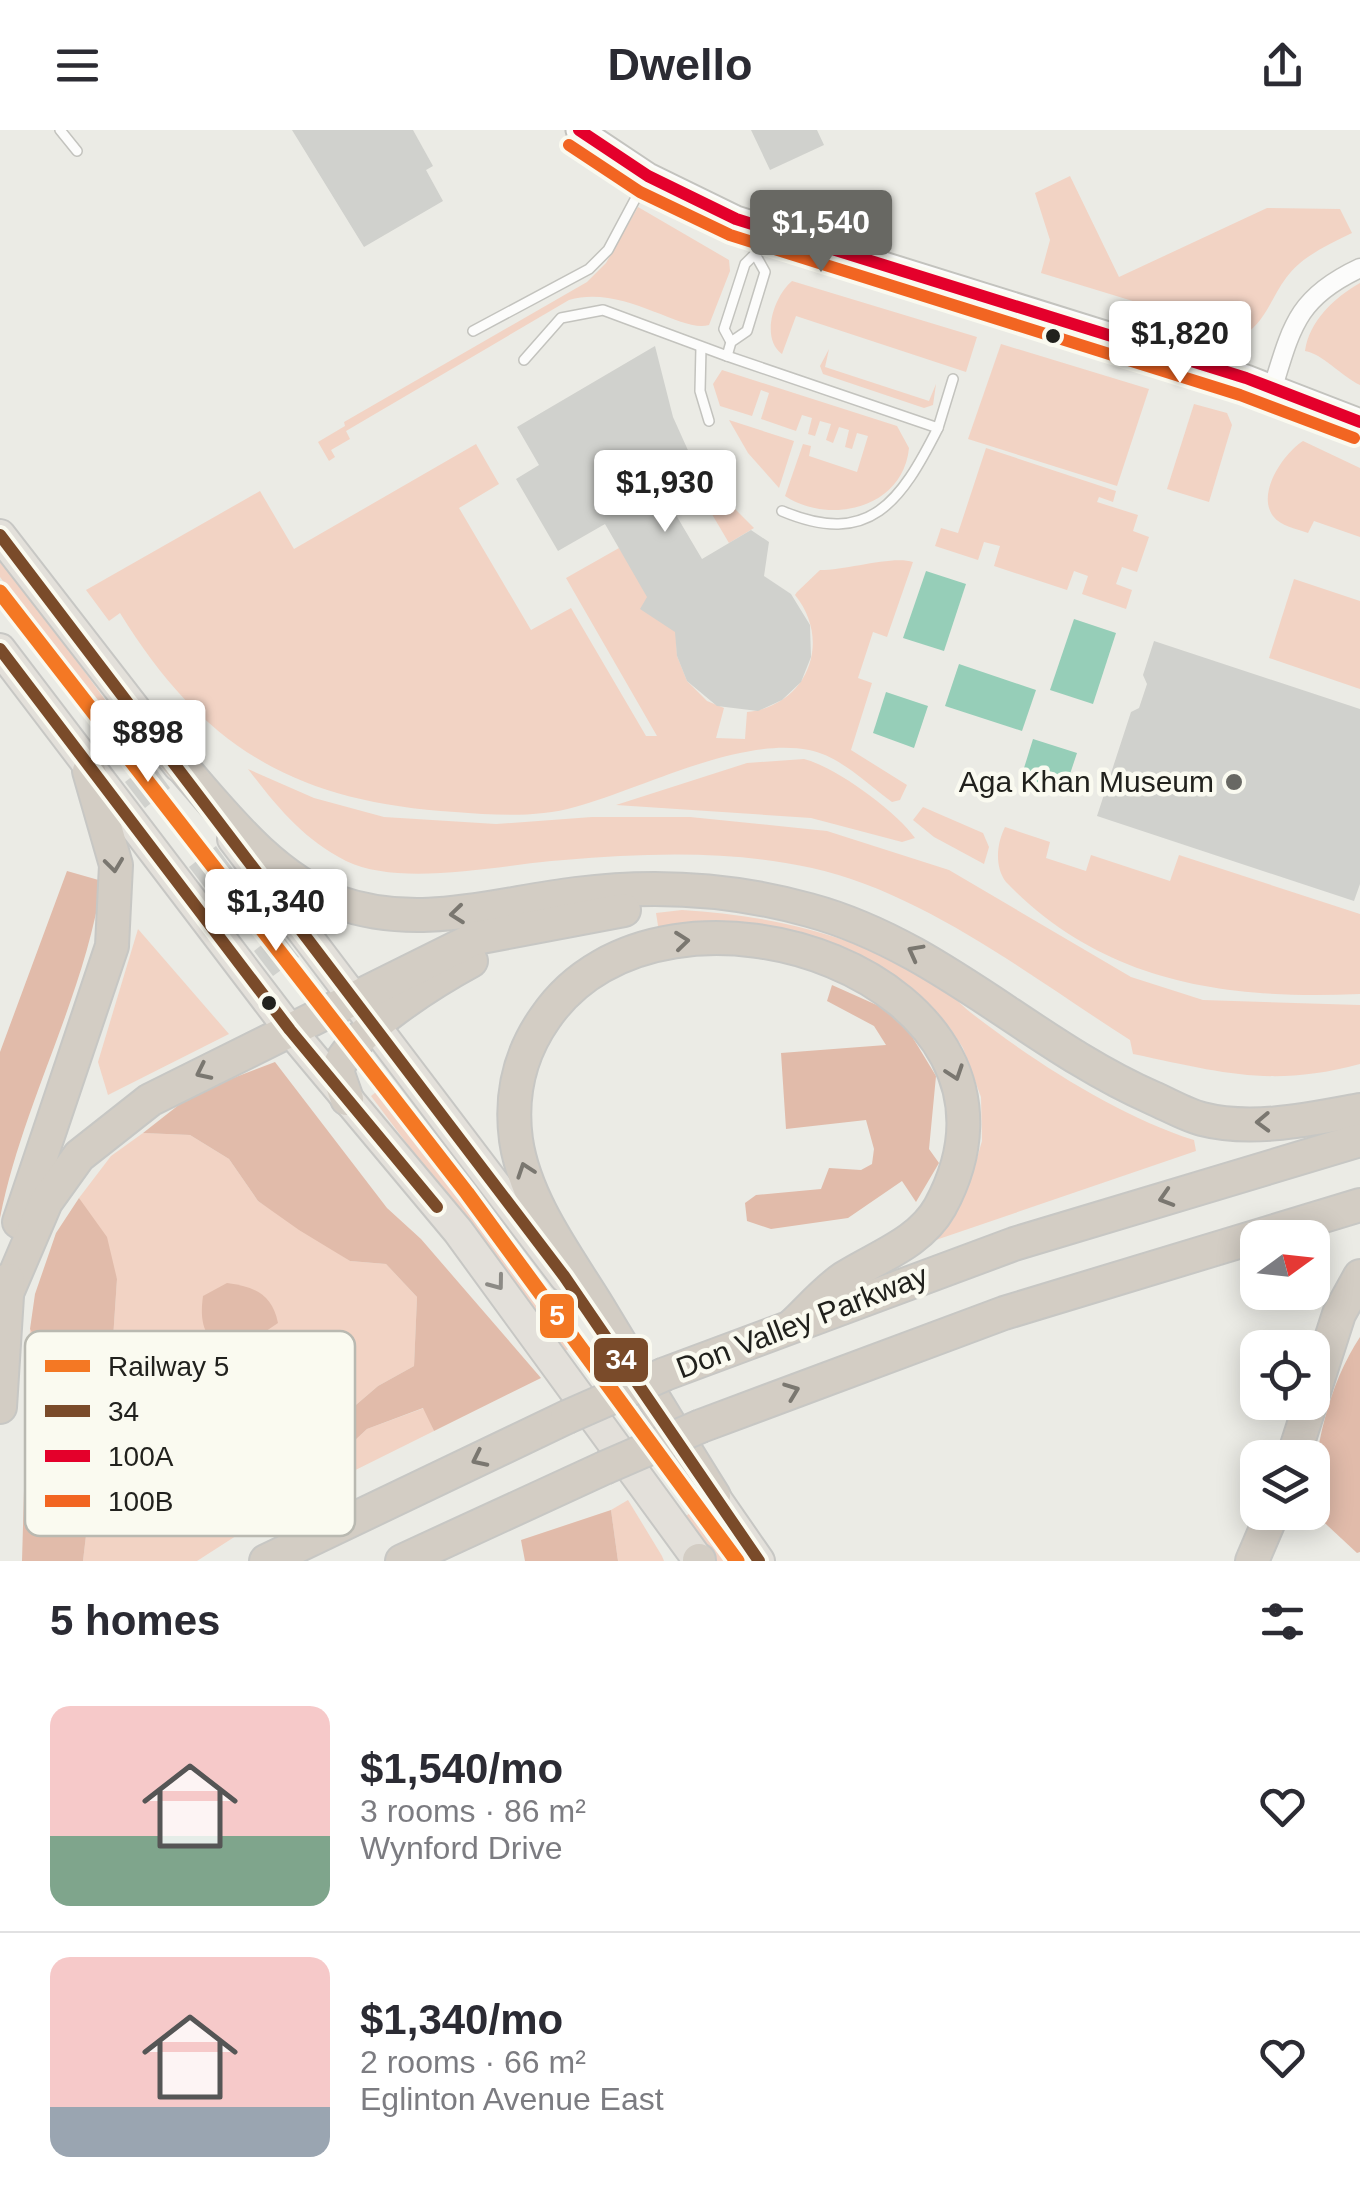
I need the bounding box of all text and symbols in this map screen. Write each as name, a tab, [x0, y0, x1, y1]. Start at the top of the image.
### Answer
icon: menu	[50, 38, 105, 93]
icon: share	[1255, 38, 1310, 93]
text: Dwello	[607, 39, 753, 90]
pin: $1,540	[740, 190, 902, 275]
text: $1,540	[772, 204, 870, 240]
pin: $1,820	[1099, 301, 1261, 386]
text: $1,820	[1131, 315, 1229, 351]
unlabelled marker	[1043, 326, 1063, 346]
pin: $1,930	[584, 450, 746, 535]
text: $1,930	[616, 464, 714, 500]
pin: $898	[89, 700, 207, 785]
text: $898	[112, 714, 184, 750]
place label: Aga Khan Museum	[959, 765, 1214, 798]
marker: Aga Khan Museum	[1223, 771, 1245, 793]
one-way arrow	[103, 857, 124, 873]
pin: $1,340	[195, 869, 357, 954]
text: $1,340	[227, 883, 325, 919]
one-way arrow	[448, 903, 464, 924]
one-way arrow	[675, 930, 691, 952]
one-way arrow	[907, 945, 925, 965]
unlabelled marker	[259, 993, 279, 1013]
one-way arrow	[195, 1060, 213, 1080]
one-way arrow	[943, 1063, 964, 1080]
one-way arrow	[1255, 1112, 1271, 1133]
one-way arrow	[516, 1163, 536, 1180]
one-way arrow	[1158, 1186, 1175, 1207]
north arrow	[1240, 1220, 1330, 1310]
map controls	[1240, 1220, 1330, 1530]
street label: Don Valley Parkway	[672, 1258, 932, 1385]
one-way arrow	[485, 1272, 502, 1290]
line badge: 5	[538, 1292, 576, 1340]
text: 5	[549, 1300, 565, 1331]
button: locate	[1240, 1330, 1330, 1420]
legend	[25, 1331, 355, 1536]
line badge: 34	[592, 1336, 650, 1384]
text: 34	[605, 1344, 637, 1375]
text: Railway 5	[108, 1351, 229, 1382]
one-way arrow	[783, 1382, 800, 1403]
text: 34	[108, 1396, 139, 1427]
button: layers	[1240, 1440, 1330, 1530]
text: 100A	[108, 1441, 174, 1472]
one-way arrow	[471, 1446, 489, 1466]
text: 100B	[108, 1486, 173, 1517]
icon: filters	[1255, 1594, 1310, 1649]
text: 5 homes	[50, 1597, 220, 1644]
text: $1,540/mo	[360, 1745, 563, 1792]
icon: home	[130, 1746, 250, 1866]
icon: heart	[1255, 1779, 1310, 1834]
text: 3 rooms · 86 m²	[360, 1793, 586, 1829]
text: Wynford Drive	[360, 1830, 562, 1866]
text: $1,340/mo	[360, 1996, 563, 2043]
icon: home	[130, 1997, 250, 2117]
icon: heart	[1255, 2030, 1310, 2085]
text: 2 rooms · 66 m²	[360, 2044, 586, 2080]
text: Eglinton Avenue East	[360, 2081, 664, 2117]

